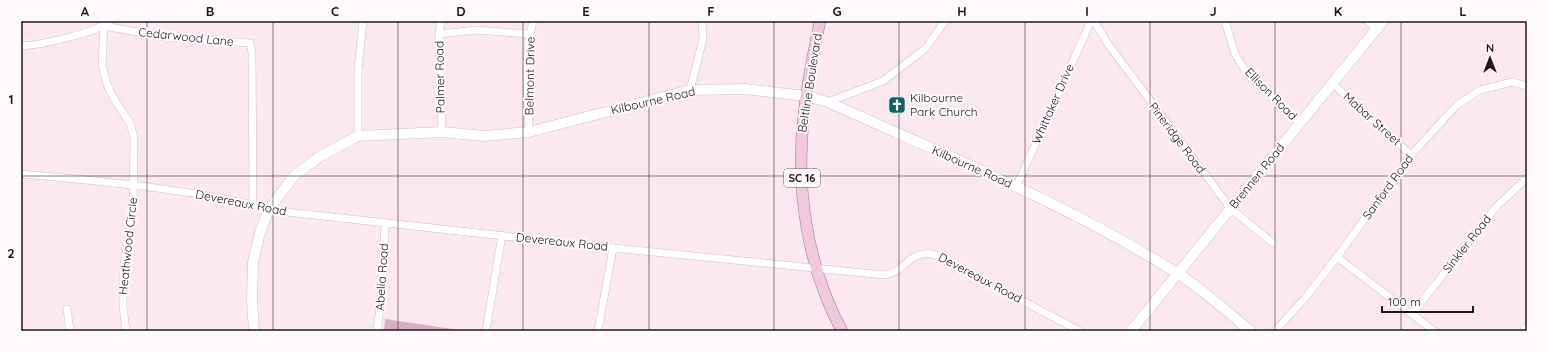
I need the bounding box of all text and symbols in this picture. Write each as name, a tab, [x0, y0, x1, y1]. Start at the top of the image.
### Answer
text: A	[81, 3, 90, 19]
text: B	[206, 3, 214, 19]
text: C	[331, 3, 339, 19]
text: D	[456, 3, 466, 19]
text: E	[582, 3, 590, 19]
text: F	[707, 3, 715, 19]
text: G	[832, 3, 842, 19]
text: H	[957, 3, 967, 19]
text: I	[1085, 3, 1089, 19]
text: J	[1209, 3, 1217, 19]
text: K	[1334, 3, 1343, 19]
text: L	[1459, 3, 1467, 19]
street label: Cedarwood Lane	[138, 24, 235, 49]
street label: Beltline Boulevard	[794, 32, 825, 134]
street label: Belmont Drive	[521, 36, 538, 115]
north arrow	[1470, 38, 1510, 78]
street label: Palmer Road	[431, 41, 448, 113]
text: N	[1486, 41, 1494, 55]
street label: Whittaker Drive	[1028, 61, 1077, 146]
street label: Ellison Road	[1242, 64, 1301, 123]
street label: Kilbourne Road	[609, 84, 697, 118]
street label: Mabar Street	[1340, 89, 1404, 148]
place label: Kilbourne Park Church	[910, 90, 978, 119]
text: 1	[8, 91, 14, 107]
church icon: Kilbourne Park Church	[887, 95, 907, 115]
street label: Pineridge Road	[1146, 99, 1209, 176]
street label: Brennen Road	[1226, 140, 1287, 211]
street label: Kilbourne Road	[930, 142, 1015, 191]
street label: Sanford Road	[1359, 151, 1416, 222]
road number: SC 16	[784, 169, 820, 187]
street label: Devereaux Road	[194, 186, 288, 219]
street label: Heathwood Circle	[115, 196, 140, 296]
street label: Sinkler Road	[1439, 212, 1494, 276]
street label: Devereaux Road	[515, 229, 609, 254]
street label: Abelia Road	[372, 243, 391, 311]
text: 2	[7, 245, 15, 261]
street label: Devereaux Road	[936, 249, 1025, 306]
scale bar	[1382, 288, 1473, 314]
text: 100 m	[1388, 294, 1421, 309]

